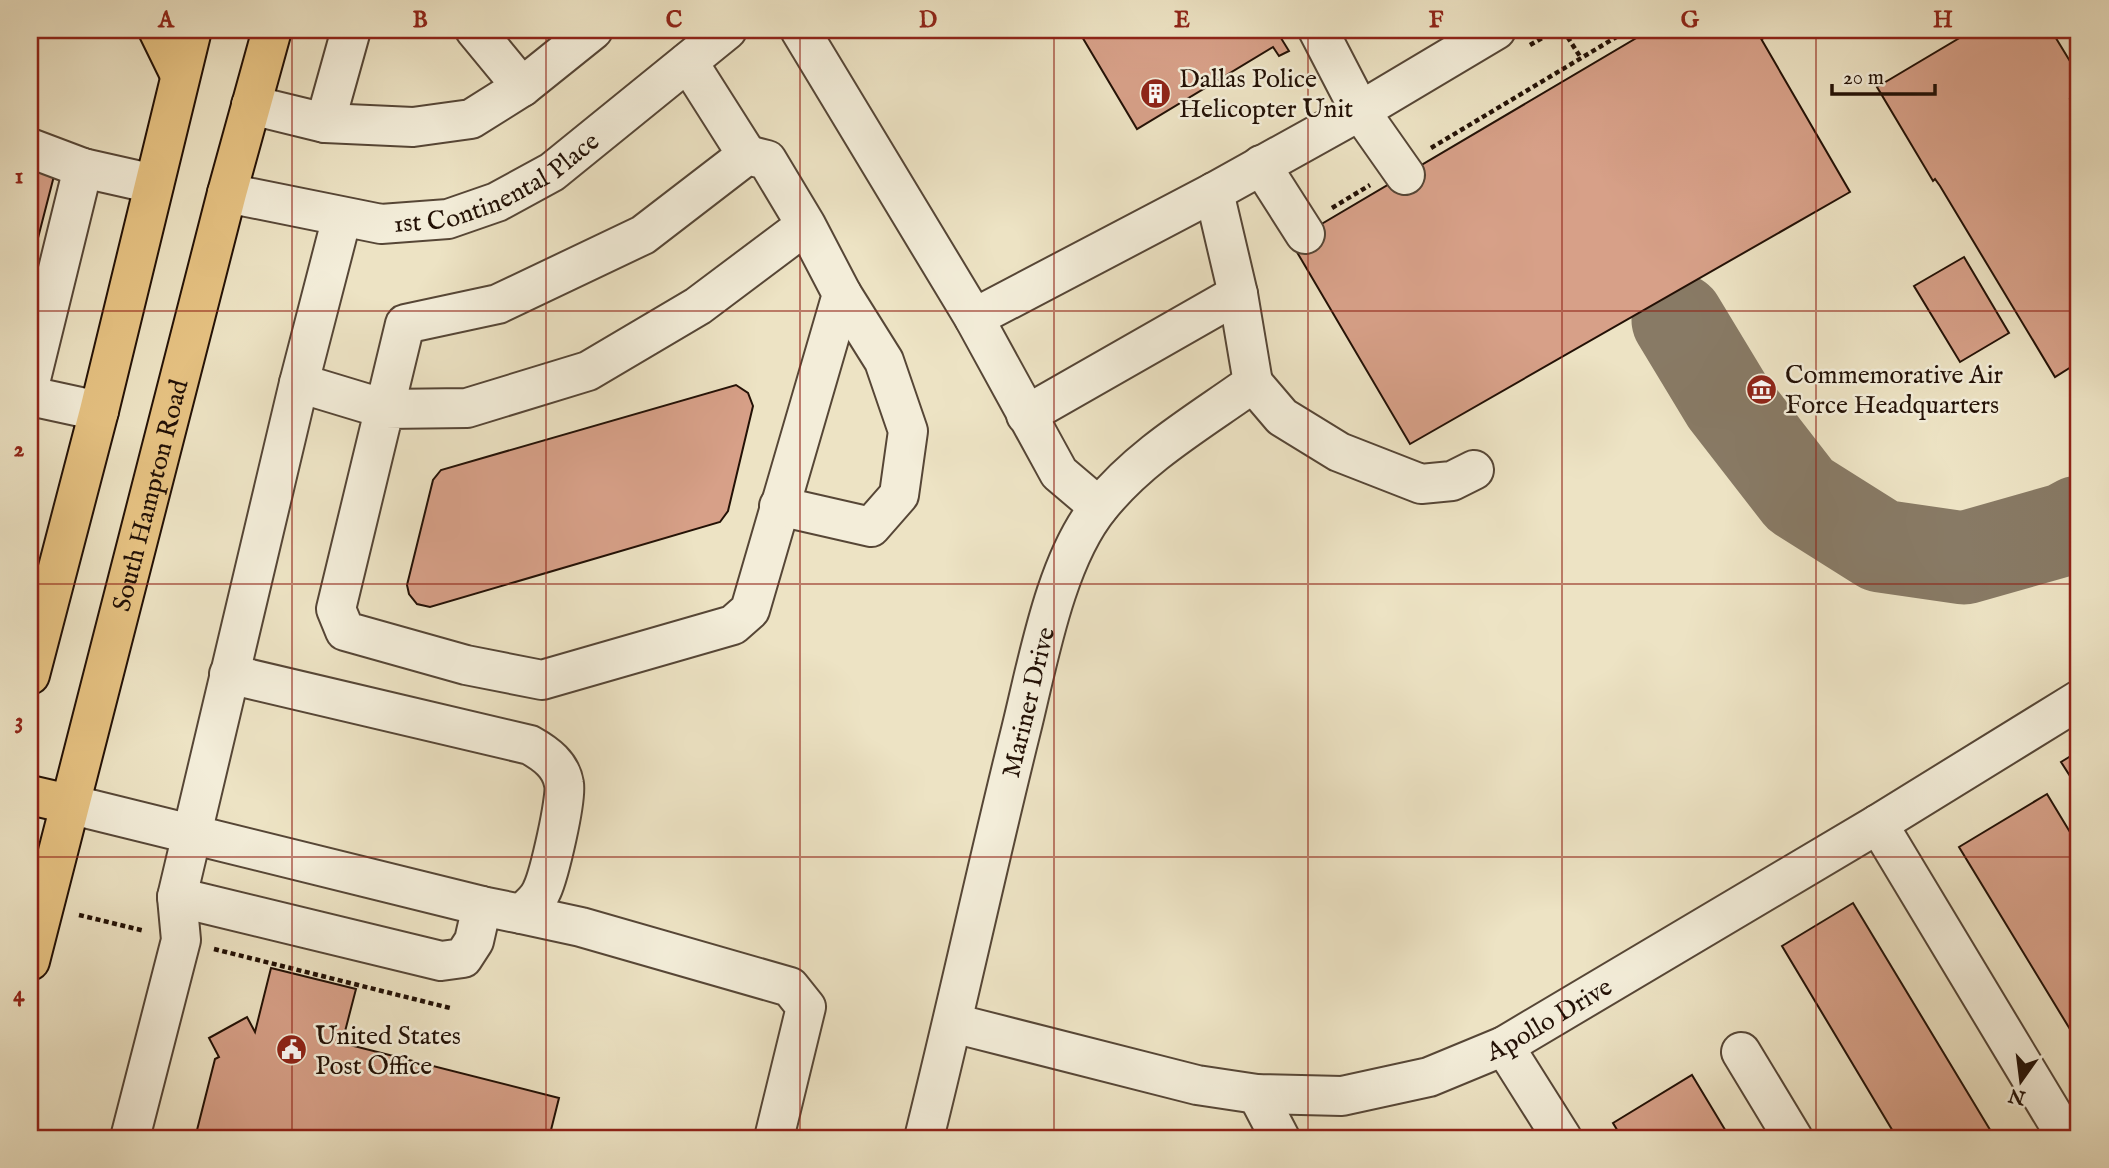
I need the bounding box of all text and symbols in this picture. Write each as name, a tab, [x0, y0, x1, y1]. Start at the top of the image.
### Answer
text: A	[157, 6, 175, 35]
text: B	[412, 6, 428, 35]
text: C	[666, 6, 683, 35]
text: D	[919, 6, 937, 35]
text: E	[1174, 6, 1190, 35]
text: F	[1429, 6, 1444, 35]
text: G	[1681, 6, 1700, 35]
text: H	[1933, 6, 1953, 35]
scale bar	[1832, 52, 1936, 96]
place label: Dallas Police Helicopter Unit	[1179, 63, 1353, 126]
text: 20 m	[1843, 65, 1884, 92]
building icon: Dallas Police Helicopter Unit	[1139, 76, 1173, 110]
street label: 1st Continental Place	[392, 125, 607, 241]
text: 1	[15, 162, 23, 191]
place label: Commemorative Air Force Headquarters	[1785, 359, 2004, 422]
museum icon: Commemorative Air Force Headquarters	[1745, 372, 1779, 406]
street label: South Hampton Road	[105, 376, 197, 615]
text: 2	[14, 435, 25, 464]
street label: Mariner Drive	[995, 624, 1063, 781]
text: 3	[15, 707, 23, 736]
street label: Apollo Drive	[1481, 971, 1618, 1070]
text: 4	[13, 980, 25, 1009]
place label: United States Post Office	[315, 1020, 461, 1083]
public building icon: United States Post Office	[275, 1033, 309, 1067]
north arrow	[1986, 1046, 2056, 1116]
text: N	[2006, 1082, 2029, 1109]

